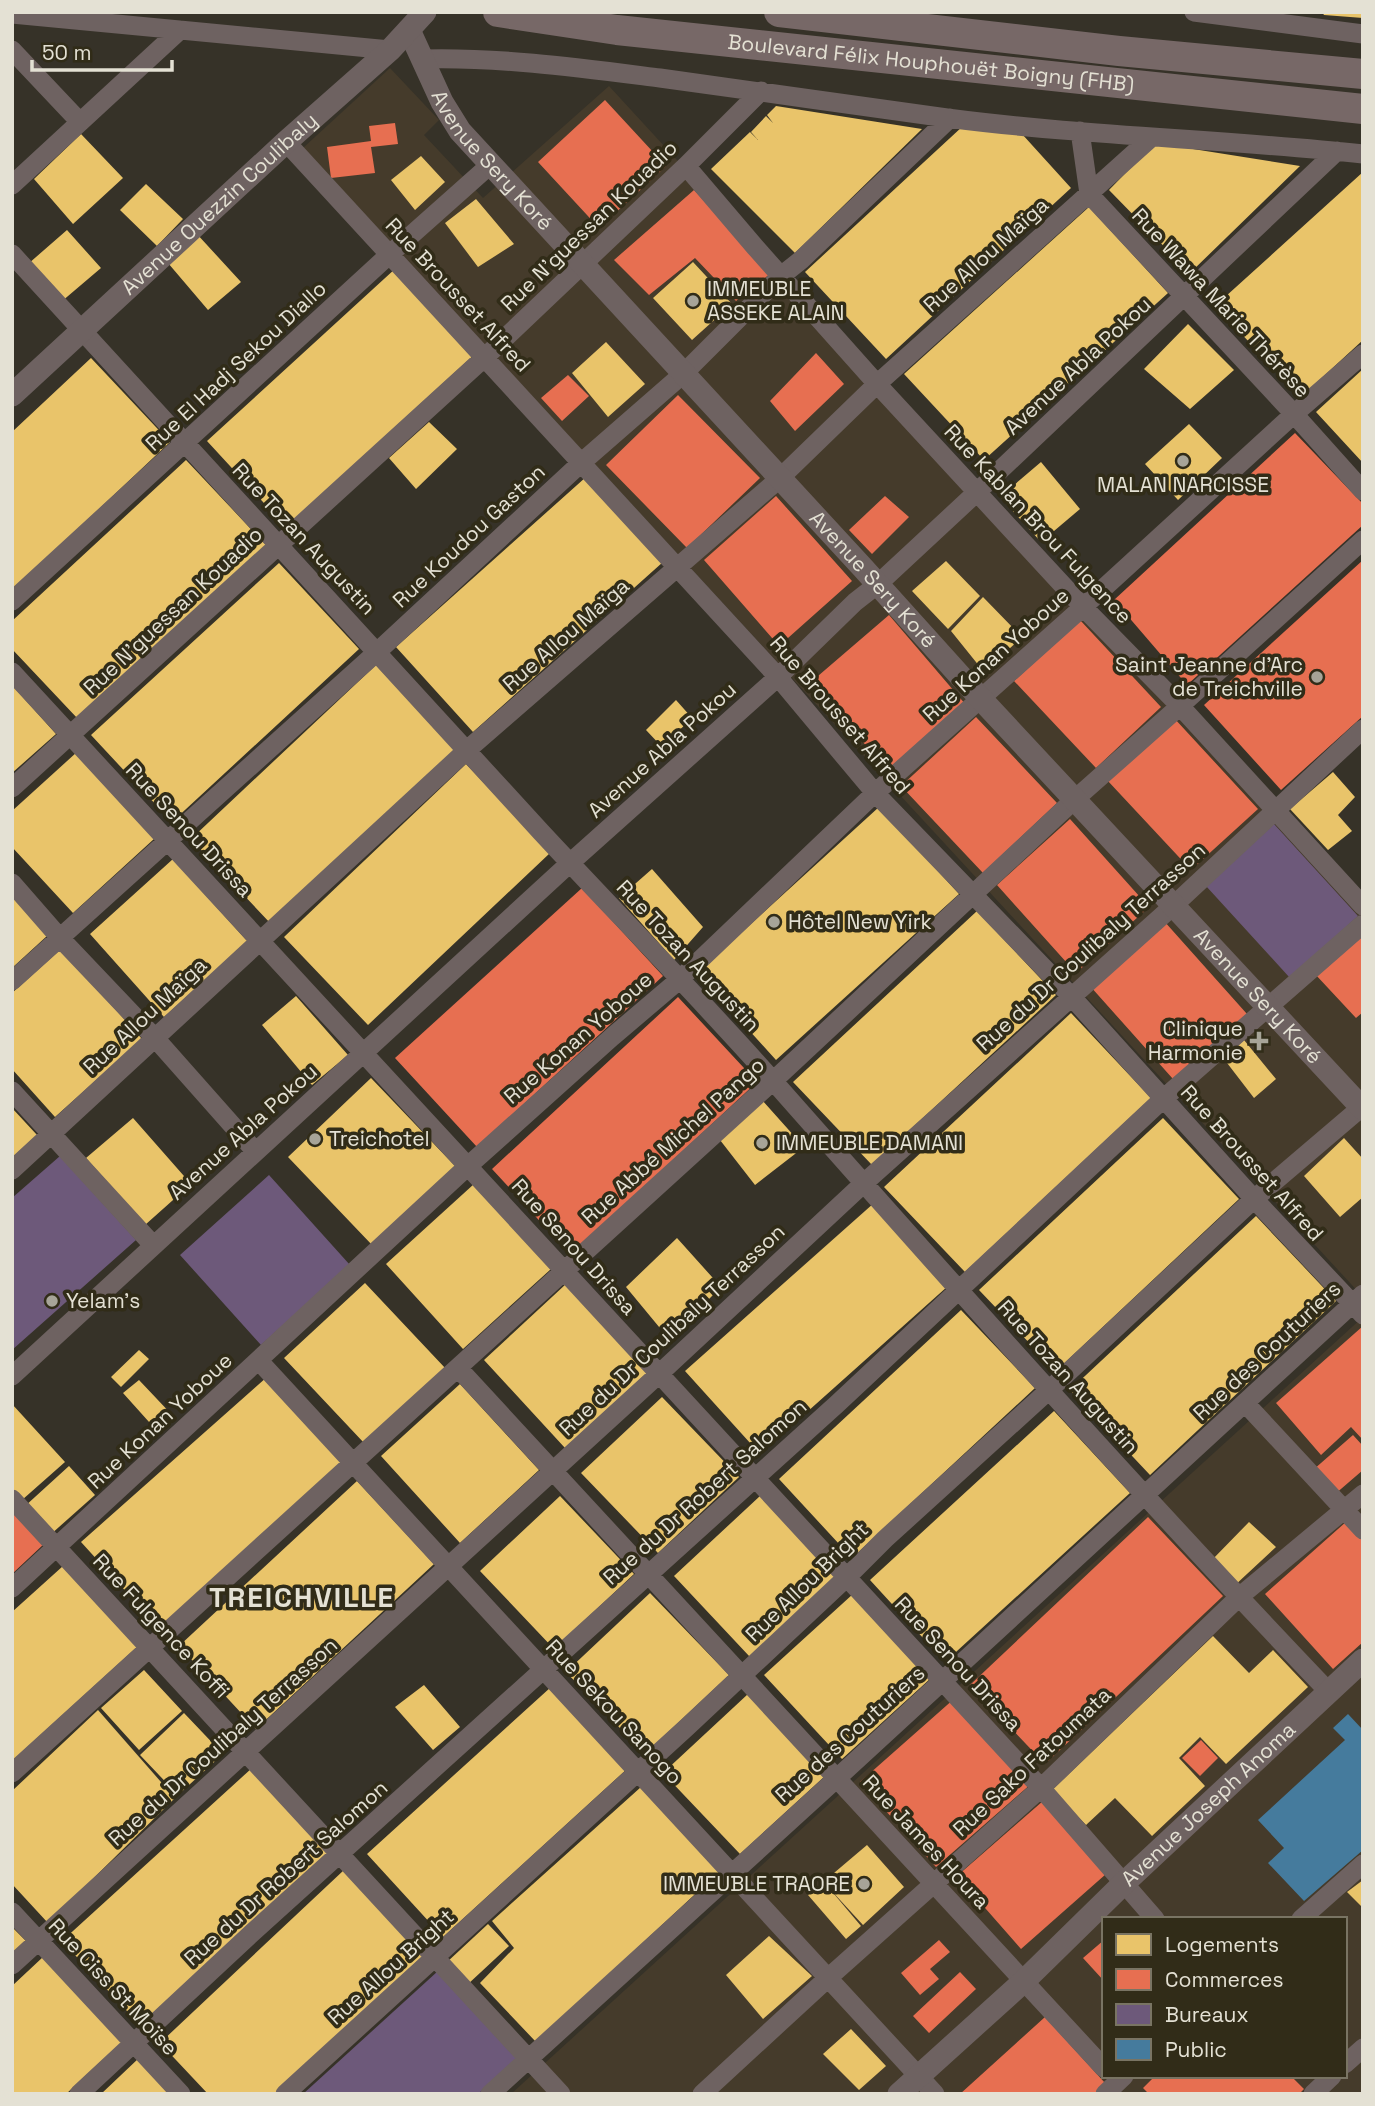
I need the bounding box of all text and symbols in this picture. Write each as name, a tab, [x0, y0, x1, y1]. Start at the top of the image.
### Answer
scale bar	[32, 28, 172, 72]
street label: Boulevard Félix Houphouët Boigny (FHB)	[726, 28, 1136, 98]
text: 50 m	[42, 39, 92, 66]
street label: Avenue Sery Koré	[425, 86, 559, 236]
street label: Avenue Ouezzin Coulibaly	[115, 107, 323, 300]
street label: Rue N'guessan Kouadio	[495, 134, 683, 317]
street label: Rue Allou Maïga	[917, 191, 1054, 318]
street label: Rue Wawa Marie Thérèse	[1126, 202, 1316, 403]
street label: Rue Brousset Alfred	[380, 212, 537, 377]
street label: Rue El Hadj Sekou Diallo	[140, 275, 332, 457]
place label: IMMEUBLE ASSEKE ALAIN	[707, 275, 844, 326]
street label: Avenue Abla Pokou	[999, 291, 1157, 440]
marker: IMMEUBLE ASSEKE ALAIN	[685, 293, 701, 309]
street label: Rue Kablan Brou Fulgence	[939, 418, 1138, 629]
marker: MALAN NARCISSE	[1175, 453, 1191, 469]
street label: Rue Tozan Augustin	[227, 457, 382, 620]
street label: Rue Koudou Gaston	[387, 458, 551, 613]
place label: MALAN NARCISSE	[1097, 471, 1269, 498]
street label: Avenue Sery Koré	[804, 505, 943, 654]
street label: Rue N'guessan Kouadio	[77, 521, 268, 701]
street label: Rue Allou Maïga	[497, 572, 635, 697]
street label: Rue Konan Yoboue	[917, 582, 1075, 728]
street label: Rue Brousset Alfred	[764, 630, 917, 799]
place label: Saint Jeanne d’Arc de Treichville	[1115, 651, 1303, 702]
marker: Saint Jeanne d’Arc de Treichville	[1309, 669, 1325, 685]
street label: Avenue Abla Pokou	[582, 676, 741, 823]
street label: Rue Senou Drissa	[120, 757, 259, 903]
street label: Rue du Dr Coulibaly Terrasson	[970, 837, 1211, 1057]
street label: Rue Tozan Augustin	[611, 874, 766, 1037]
place label: Hôtel New Yirk	[788, 908, 932, 935]
marker: Hôtel New Yirk	[766, 914, 782, 930]
street label: Avenue Sery Koré	[1188, 922, 1328, 1069]
street label: Rue Allou Maïga	[77, 951, 212, 1080]
street label: Rue Konan Yoboue	[498, 966, 657, 1109]
place label: Clinique Harmonie	[1148, 1015, 1243, 1066]
marker: Clinique Harmonie	[1249, 1031, 1269, 1051]
street label: Rue Abbé Michel Pango	[575, 1051, 770, 1230]
street label: Avenue Abla Pokou	[163, 1058, 322, 1205]
street label: Rue Brousset Alfred	[1175, 1079, 1330, 1246]
place label: Treichotel	[329, 1125, 430, 1152]
place label: IMMEUBLE DAMANI	[776, 1129, 963, 1156]
marker: Treichotel	[307, 1131, 323, 1147]
marker: IMMEUBLE DAMANI	[754, 1135, 770, 1151]
street label: Rue Senou Drissa	[506, 1173, 643, 1321]
street label: Rue du Dr Coulibaly Terrasson	[553, 1218, 790, 1442]
street label: Rue des Couturiers	[1187, 1275, 1346, 1426]
place label: Yelam's	[66, 1287, 140, 1314]
marker: Yelam's	[44, 1293, 60, 1309]
street label: Rue Tozan Augustin	[992, 1294, 1145, 1459]
street label: Rue Konan Yoboue	[82, 1347, 238, 1495]
street label: Rue du Dr Robert Salomon	[597, 1393, 812, 1590]
street label: Rue Allou Bright	[739, 1516, 874, 1647]
street label: Rue Fulgence Koffi	[87, 1548, 235, 1704]
district label: TREICHVILLE	[209, 1579, 395, 1615]
street label: Rue Senou Drissa	[889, 1591, 1028, 1737]
street label: Rue du Dr Coulibaly Terrasson	[102, 1632, 343, 1852]
street label: Rue Sekou Sanogo	[540, 1634, 688, 1790]
street label: Rue des Couturiers	[769, 1659, 930, 1808]
street label: Rue Sako Fatoumata	[947, 1681, 1117, 1842]
street label: Avenue Joseph Anoma	[1115, 1716, 1301, 1892]
street label: Rue James Houra	[857, 1769, 996, 1915]
street label: Rue du Dr Robert Salomon	[178, 1774, 393, 1971]
place label: IMMEUBLE TRAORE	[663, 1870, 850, 1897]
marker: IMMEUBLE TRAORE	[856, 1876, 872, 1892]
street label: Rue Allou Bright	[322, 1903, 460, 2031]
street label: Rue Ciss St Moïse	[43, 1912, 184, 2061]
legend	[1102, 1917, 1347, 2078]
text: Logements	[1165, 1931, 1279, 1958]
text: Commerces	[1165, 1966, 1284, 1993]
text: Bureaux	[1165, 2001, 1249, 2028]
text: Public	[1165, 2036, 1227, 2063]

